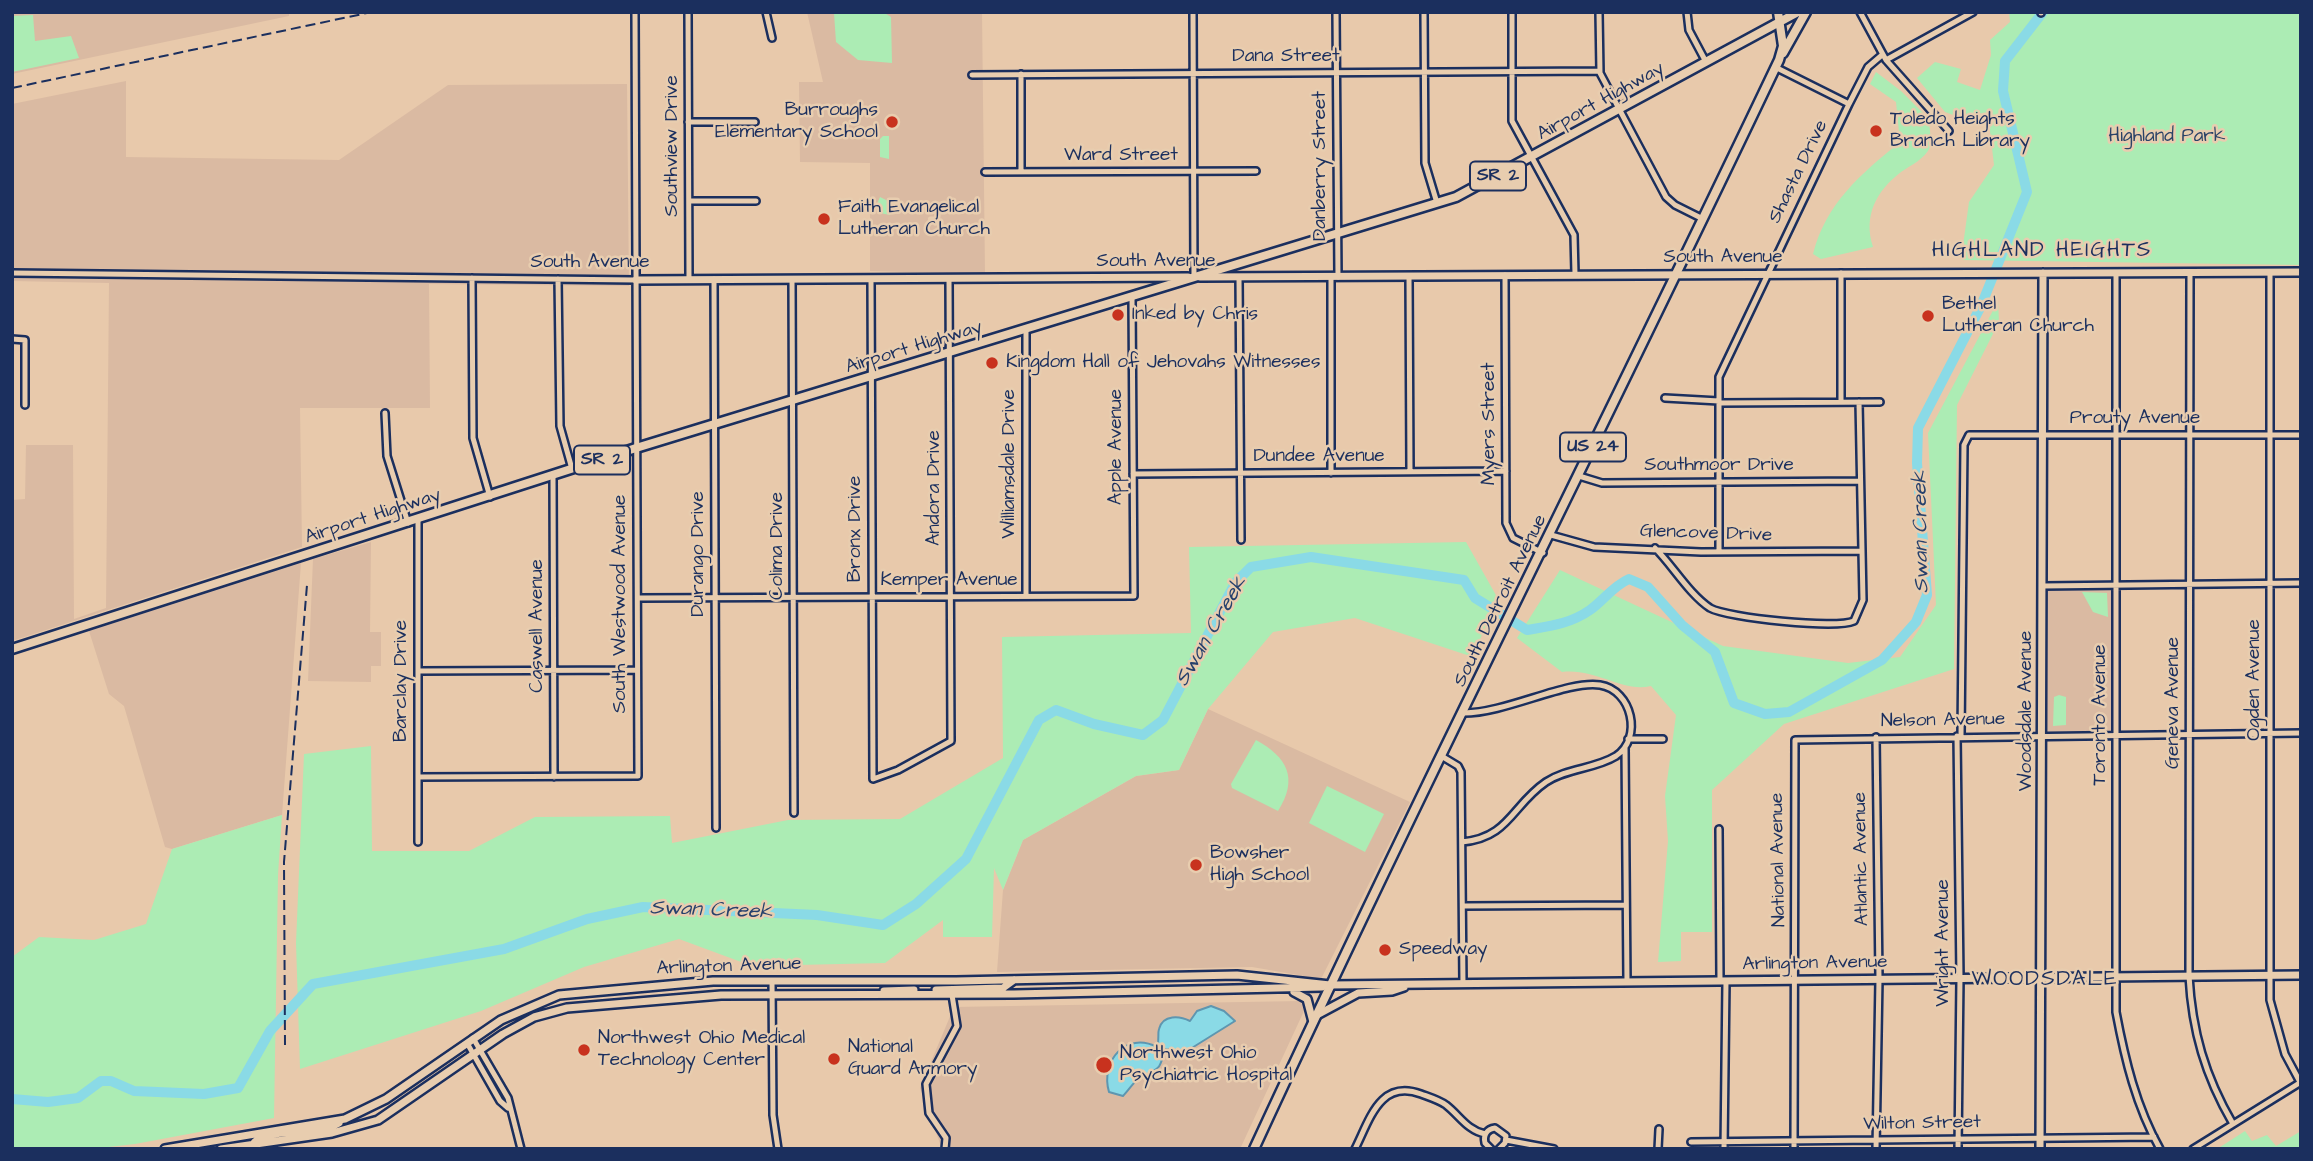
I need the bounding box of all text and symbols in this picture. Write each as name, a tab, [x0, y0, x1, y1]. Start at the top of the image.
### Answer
street label: Dana Street	[1232, 46, 1340, 68]
street label: Airport Highway	[1534, 58, 1668, 146]
street label: Southview Drive	[662, 75, 684, 217]
street label: Danberry Street	[1310, 91, 1332, 241]
place label: Burroughs Elementary School	[715, 100, 878, 144]
place label: Toledo Heights Branch Library	[1890, 109, 2030, 153]
marker: Burroughs Elementary School	[884, 114, 900, 130]
street label: Shasta Drive	[1764, 117, 1834, 227]
marker: Toledo Heights Branch Library	[1868, 123, 1884, 139]
park label: Highland Park	[2108, 126, 2226, 148]
street label: Ward Street	[1064, 145, 1178, 167]
road number: SR 2	[1470, 162, 1526, 190]
place label: Faith Evangelical Lutheran Church	[838, 197, 990, 241]
marker: Faith Evangelical Lutheran Church	[816, 211, 832, 227]
district label: HIGHLAND HEIGHTS	[1934, 239, 2150, 265]
street label: South Avenue	[1664, 247, 1782, 269]
street label: South Avenue	[1097, 251, 1215, 273]
street label: South Avenue	[531, 252, 649, 274]
place label: Bethel Lutheran Church	[1942, 294, 2094, 338]
place label: Inked by Chris	[1132, 304, 1258, 326]
marker: Inked by Chris	[1110, 307, 1126, 323]
marker: Bethel Lutheran Church	[1920, 308, 1936, 324]
street label: Airport Highway	[843, 316, 985, 380]
place label: Kingdom Hall of Jehovahs Witnesses	[1006, 352, 1320, 374]
marker: Kingdom Hall of Jehovahs Witnesses	[984, 355, 1000, 371]
street label: Myers Street	[1479, 363, 1501, 485]
street label: Williamsdale Drive	[999, 389, 1021, 539]
street label: Apple Avenue	[1106, 389, 1128, 505]
street label: Prouty Avenue	[2070, 408, 2200, 430]
street label: Andora Drive	[924, 430, 946, 546]
road number: US 24	[1560, 432, 1626, 462]
road number: SR 2	[574, 446, 630, 474]
street label: Dundee Avenue	[1253, 446, 1385, 468]
street label: Southmoor Drive	[1644, 455, 1794, 477]
water label: Swan Creek	[1908, 471, 1936, 593]
street label: Bronx Drive	[845, 476, 867, 582]
street label: Airport Highway	[302, 484, 444, 550]
street label: Durango Drive	[688, 491, 710, 617]
street label: Colima Drive	[767, 492, 789, 600]
street label: South Westwood Avenue	[610, 495, 632, 713]
street label: South Detroit Avenue	[1449, 511, 1553, 691]
street label: Glencove Drive	[1640, 520, 1772, 548]
street label: Caswell Avenue	[527, 559, 549, 693]
street label: Kemper Avenue	[880, 570, 1018, 592]
water label: Swan Creek	[1171, 573, 1253, 691]
street label: Ogden Avenue	[2244, 619, 2266, 741]
street label: Barclay Drive	[391, 620, 413, 742]
street label: Woodsdale Avenue	[2016, 631, 2038, 791]
street label: Geneva Avenue	[2163, 637, 2185, 769]
street label: Toronto Avenue	[2090, 645, 2112, 785]
street label: Nelson Avenue	[1881, 709, 2005, 733]
street label: Atlantic Avenue	[1849, 792, 1875, 926]
street label: National Avenue	[1766, 793, 1792, 927]
place label: Bowsher High School	[1210, 843, 1309, 887]
marker: Bowsher High School	[1188, 857, 1204, 873]
street label: Wright Avenue	[1933, 879, 1955, 1007]
water label: Swan Creek	[650, 896, 772, 926]
place label: Speedway	[1399, 939, 1488, 961]
marker: Speedway	[1377, 942, 1393, 958]
street label: Arlington Avenue	[1742, 951, 1888, 977]
street label: Arlington Avenue	[656, 953, 802, 981]
district label: WOODSDALE	[1973, 968, 2117, 994]
place label: Northwest Ohio Medical Technology Center	[598, 1028, 805, 1072]
place label: National Guard Armory	[848, 1037, 977, 1081]
marker: Northwest Ohio Medical Technology Center	[576, 1042, 592, 1058]
place label: Northwest Ohio Psychiatric Hospital	[1120, 1043, 1292, 1087]
marker: National Guard Armory	[826, 1051, 842, 1067]
marker: Northwest Ohio Psychiatric Hospital	[1094, 1055, 1114, 1075]
street label: Wilton Street	[1863, 1112, 1981, 1136]

